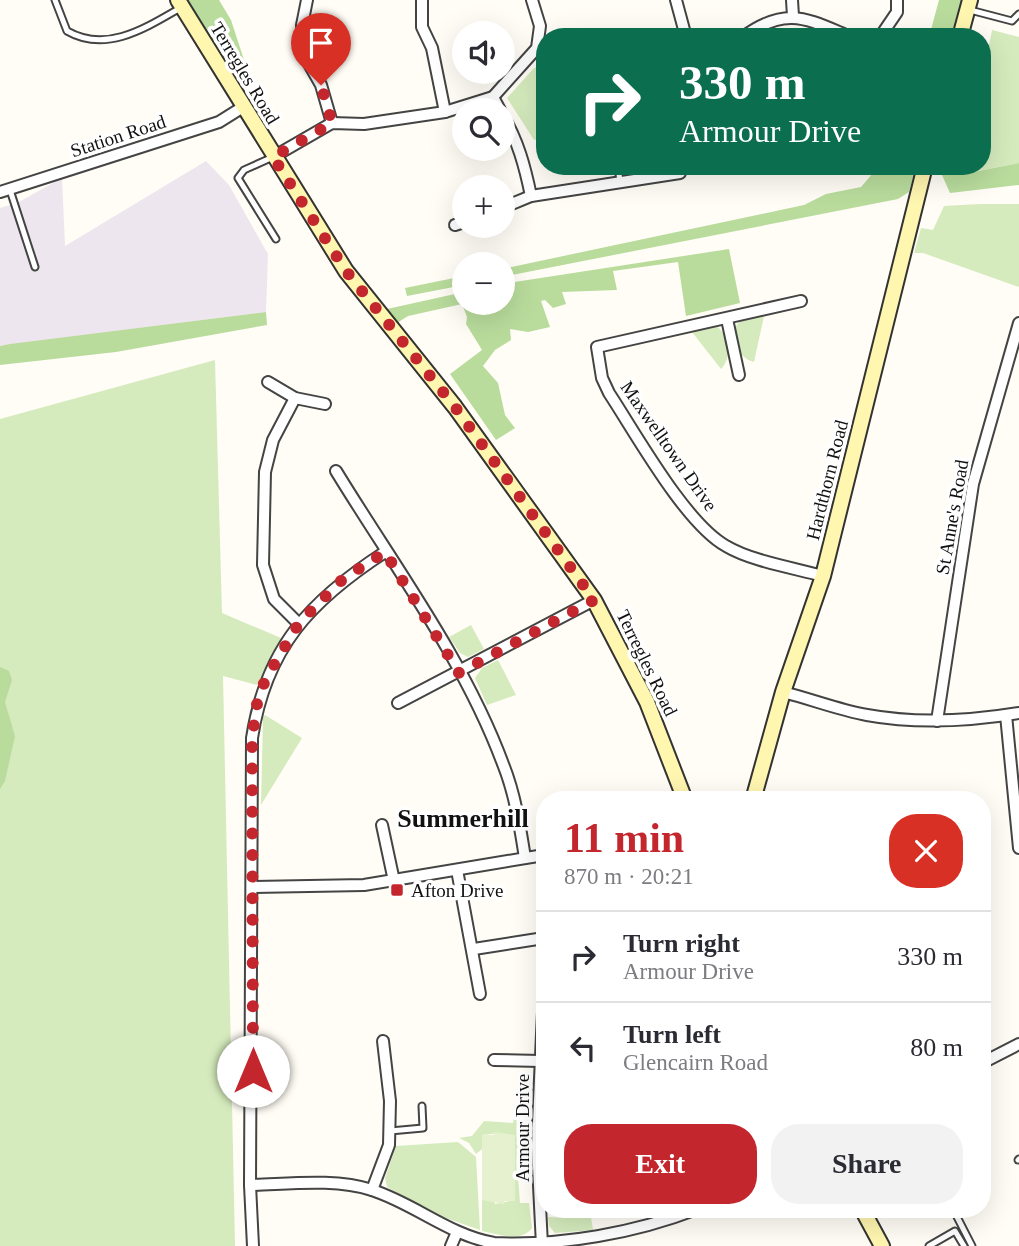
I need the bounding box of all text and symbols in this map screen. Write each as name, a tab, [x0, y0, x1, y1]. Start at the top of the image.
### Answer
pin	[291, 13, 351, 85]
street label: Terregles Road	[206, 18, 284, 128]
map controls	[452, 21, 515, 315]
button: sound	[452, 21, 515, 84]
icon: arrive	[302, 24, 340, 62]
text: 330 m	[679, 55, 806, 110]
icon: right	[564, 56, 655, 147]
button: search	[452, 98, 515, 161]
street label: Station Road	[68, 111, 169, 161]
text: Armour Drive	[679, 113, 861, 149]
button: +	[452, 175, 515, 238]
button: −	[452, 252, 515, 315]
street label: Maxwelltown Drive	[616, 377, 722, 515]
street label: Hardthorn Road	[802, 417, 852, 542]
street label: St Anne's Road	[932, 457, 973, 576]
street label: Terregles Road	[612, 607, 682, 720]
district label: Summerhill	[397, 804, 529, 833]
button: close	[889, 814, 963, 888]
text: 11 min	[564, 815, 684, 861]
text: 870 m · 20:21	[564, 864, 694, 889]
place label: Afton Drive	[411, 880, 503, 901]
marker: Afton Drive	[389, 882, 405, 898]
text: Turn right	[623, 929, 740, 958]
icon: right	[564, 938, 602, 976]
text: 330 m	[897, 942, 963, 971]
text: Armour Drive	[623, 959, 754, 984]
text: Turn left	[623, 1020, 721, 1049]
icon: left	[564, 1029, 602, 1067]
text: 80 m	[910, 1033, 963, 1062]
position arrow	[216, 1034, 290, 1108]
text: Glencairn Road	[623, 1050, 768, 1075]
street label: Armour Drive	[512, 1074, 533, 1182]
button: Exit	[564, 1124, 757, 1204]
button: Share	[771, 1124, 963, 1204]

